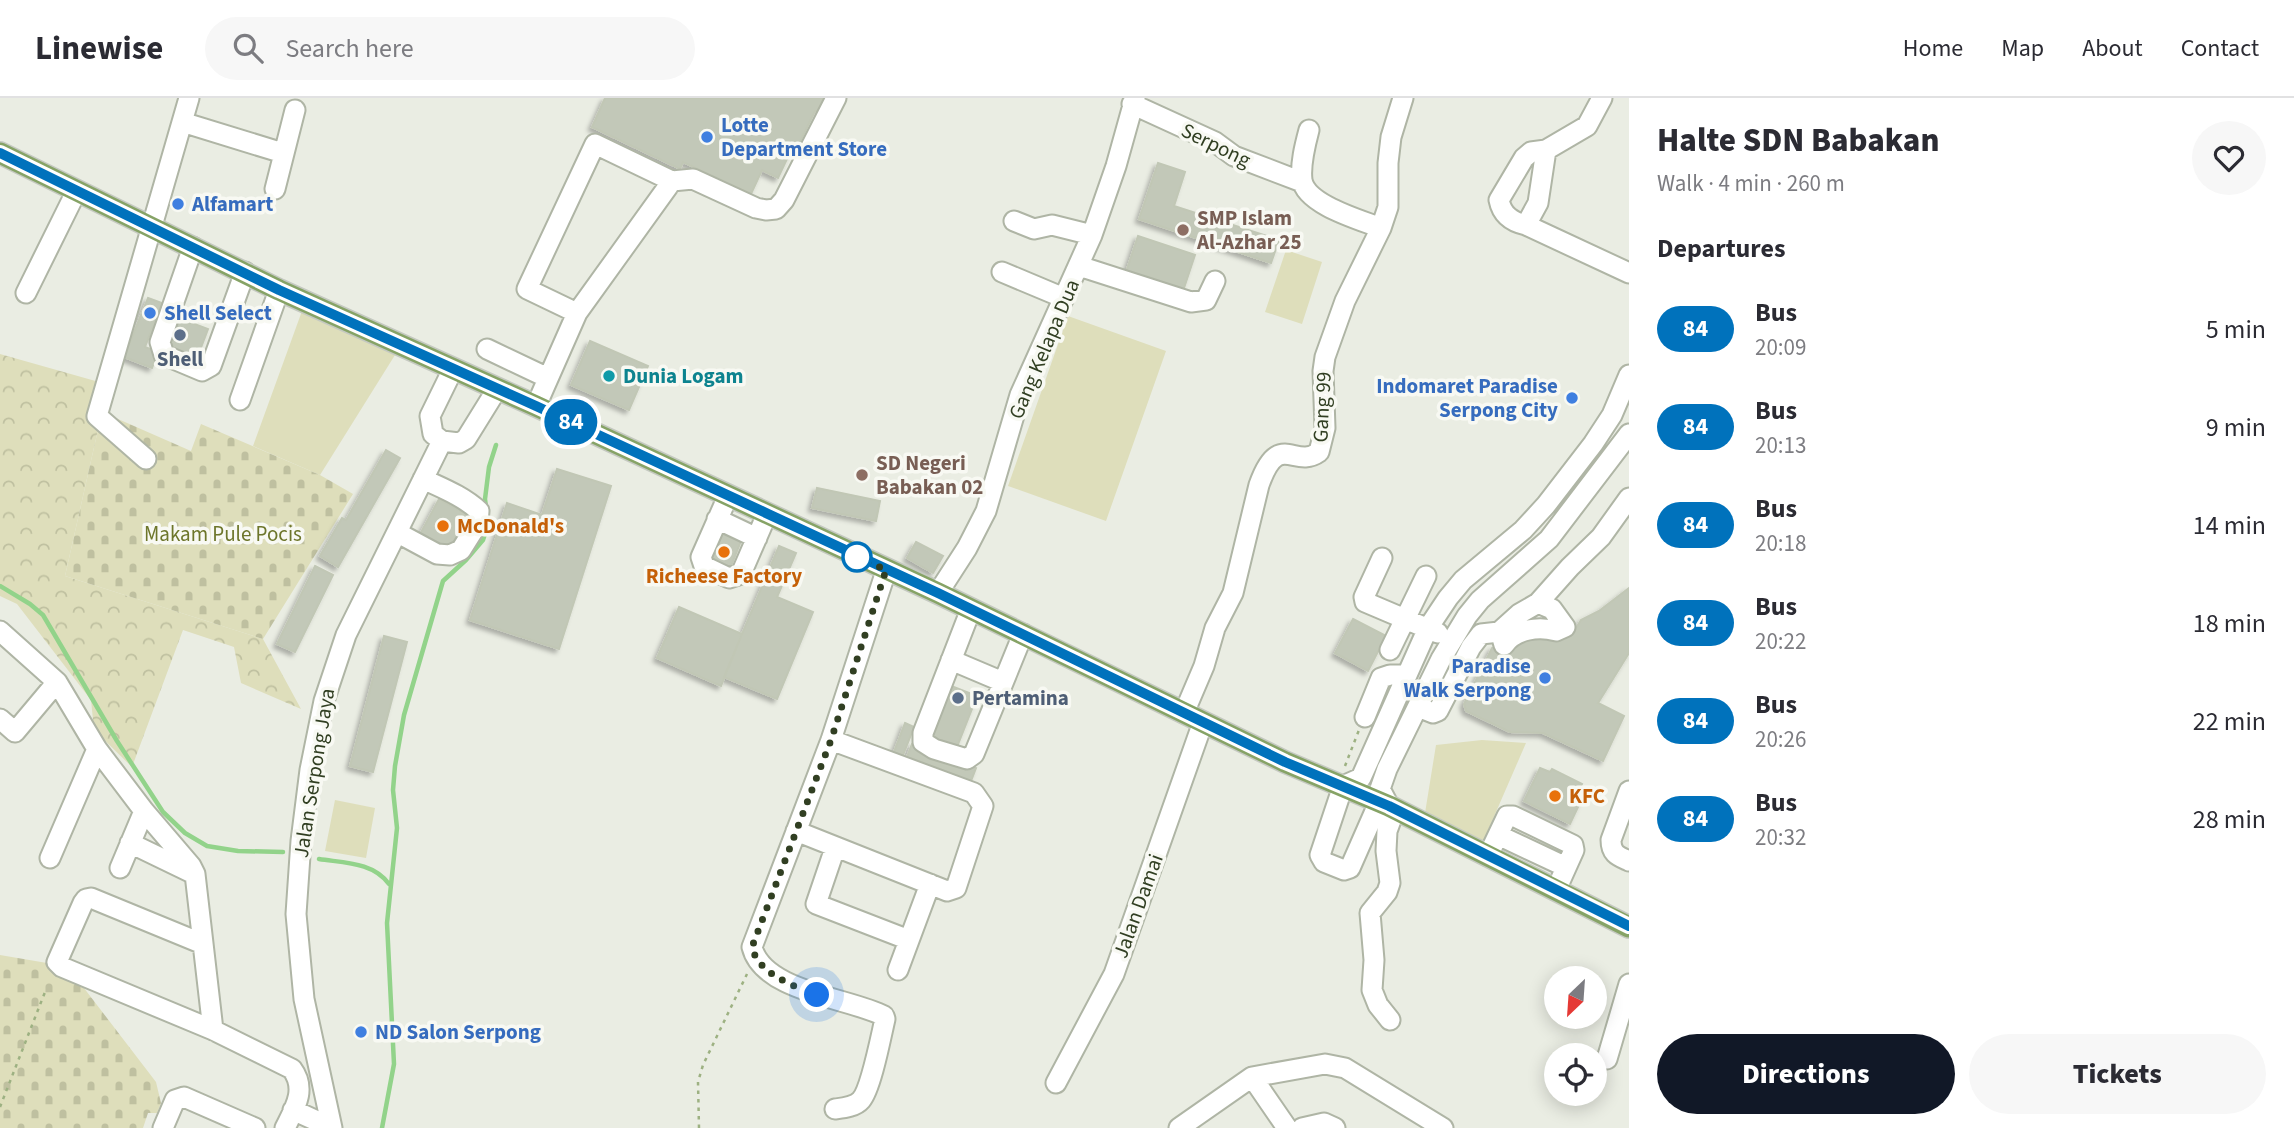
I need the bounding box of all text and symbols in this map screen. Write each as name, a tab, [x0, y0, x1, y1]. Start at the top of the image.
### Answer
search box	[205, 17, 695, 80]
text: Linewise	[35, 25, 163, 72]
icon: search	[229, 29, 267, 67]
text: Search here	[285, 30, 414, 67]
text: Home	[1903, 31, 1963, 66]
text: Map	[2001, 31, 2044, 66]
text: About	[2082, 31, 2143, 66]
text: Contact	[2181, 31, 2259, 66]
place label: Lotte Department Store	[721, 110, 887, 164]
street label: Serpong	[1176, 115, 1256, 175]
text: Halte SDN Babakan	[1657, 117, 1939, 164]
button: heart	[2192, 121, 2266, 195]
marker: Lotte Department Store	[699, 129, 715, 145]
text: Walk · 4 min · 260 m	[1657, 167, 1845, 200]
place label: Alfamart	[191, 189, 273, 219]
marker: Alfamart	[170, 196, 186, 212]
place label: SMP Islam Al-Azhar 25	[1196, 203, 1302, 257]
marker: SMP Islam Al-Azhar 25	[1175, 222, 1191, 238]
text: Departures	[1657, 230, 1785, 267]
street label: Gang Kelapa Dua	[1001, 274, 1087, 424]
text: Bus	[1755, 294, 1797, 331]
place label: Shell Select	[164, 298, 272, 328]
marker: Shell Select	[142, 305, 158, 321]
text: 84	[1683, 311, 1708, 346]
text: 5 min	[2206, 311, 2266, 348]
marker: Shell	[172, 327, 188, 343]
text: 20:09	[1755, 331, 1806, 364]
place label: Shell	[157, 344, 203, 374]
place label: Dunia Logam	[623, 361, 743, 391]
marker: Dunia Logam	[601, 368, 617, 384]
street label: Gang 99	[1305, 371, 1339, 443]
place label: Indomaret Paradise Serpong City	[1376, 371, 1558, 425]
marker: Indomaret Paradise Serpong City	[1564, 390, 1580, 406]
text: Bus	[1755, 392, 1797, 429]
line badge: 84	[540, 399, 602, 445]
text: 84	[558, 404, 584, 439]
text: 84	[1683, 409, 1708, 444]
text: 9 min	[2206, 409, 2266, 446]
text: 20:13	[1755, 429, 1806, 462]
place label: SD Negeri Babakan 02	[876, 448, 983, 502]
marker: SD Negeri Babakan 02	[854, 467, 870, 483]
text: Bus	[1755, 490, 1797, 527]
text: 84	[1683, 507, 1708, 542]
text: 14 min	[2193, 507, 2266, 544]
place label: McDonald's	[457, 511, 564, 541]
marker: McDonald's	[435, 518, 451, 534]
park label: Makam Pule Pocis	[144, 519, 302, 549]
text: 20:18	[1755, 527, 1806, 560]
unlabelled marker	[842, 542, 872, 572]
marker: Richeese Factory	[716, 544, 732, 560]
place label: Richeese Factory	[646, 561, 802, 591]
text: Bus	[1755, 588, 1797, 625]
text: 84	[1683, 605, 1708, 640]
text: 18 min	[2193, 605, 2266, 642]
text: 20:22	[1755, 625, 1806, 658]
place label: Paradise Walk Serpong	[1404, 651, 1531, 705]
marker: Paradise Walk Serpong	[1537, 670, 1553, 686]
place label: Pertamina	[972, 683, 1069, 713]
street label: Jalan Serpong Jaya	[286, 686, 342, 860]
text: Bus	[1755, 686, 1797, 723]
marker: Pertamina	[950, 690, 966, 706]
text: 84	[1683, 703, 1708, 738]
text: 22 min	[2193, 703, 2266, 740]
text: 20:26	[1755, 723, 1806, 756]
place label: KFC	[1569, 781, 1605, 811]
text: Bus	[1755, 784, 1797, 821]
marker: KFC	[1547, 788, 1563, 804]
text: 84	[1683, 801, 1708, 836]
text: 28 min	[2193, 801, 2266, 838]
text: 20:32	[1755, 821, 1806, 854]
street label: Jalan Damai	[1105, 850, 1171, 962]
north arrow	[1544, 966, 1606, 1029]
map controls	[1544, 966, 1607, 1106]
your location	[799, 977, 834, 1012]
place label: ND Salon Serpong	[375, 1017, 541, 1047]
marker: ND Salon Serpong	[353, 1024, 369, 1040]
button: Directions	[1657, 1034, 1955, 1114]
button: Tickets	[1969, 1034, 2266, 1114]
button: locate	[1544, 1043, 1607, 1106]

